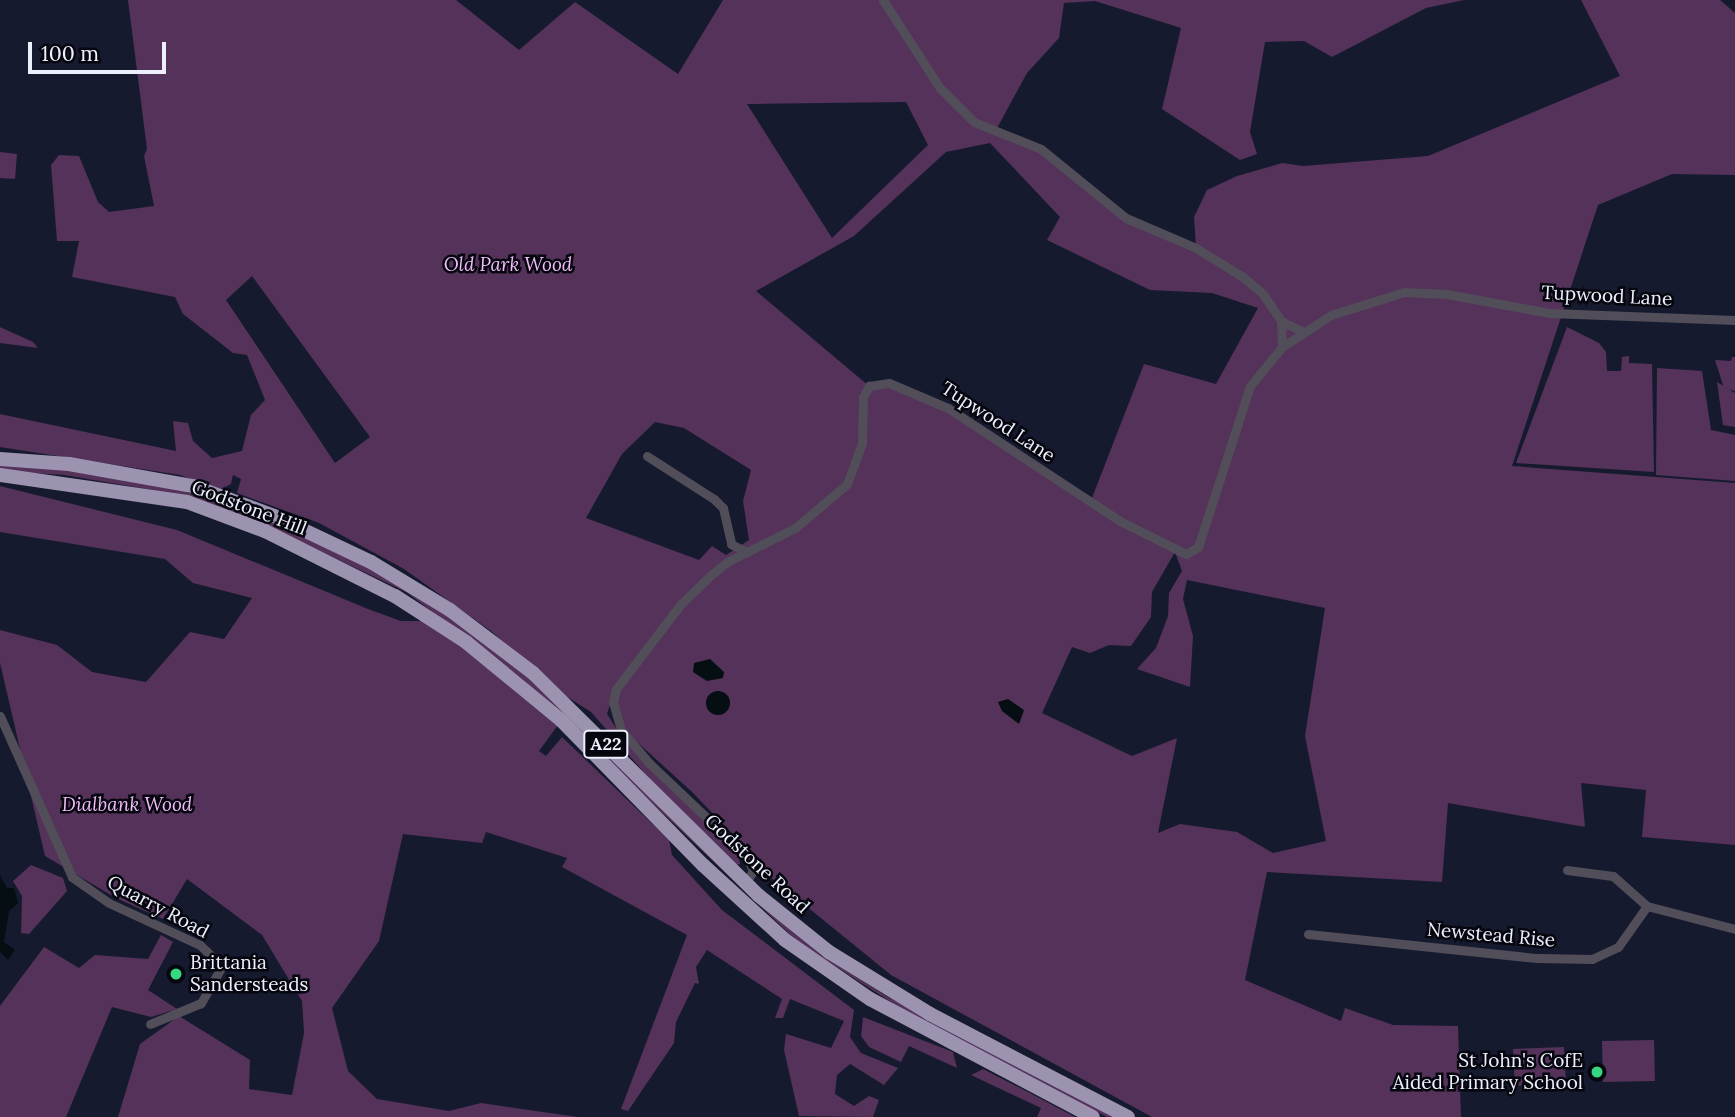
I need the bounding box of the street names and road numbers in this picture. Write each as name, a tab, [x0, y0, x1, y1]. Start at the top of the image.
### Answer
street label: Tupwood Lane	[1541, 281, 1673, 311]
street label: Tupwood Lane	[937, 377, 1059, 467]
street label: Godstone Hill	[188, 476, 310, 540]
road number: A22	[583, 730, 629, 758]
street label: Godstone Road	[700, 810, 814, 918]
street label: Quarry Road	[103, 871, 213, 943]
street label: Newstead Rise	[1426, 918, 1556, 952]

